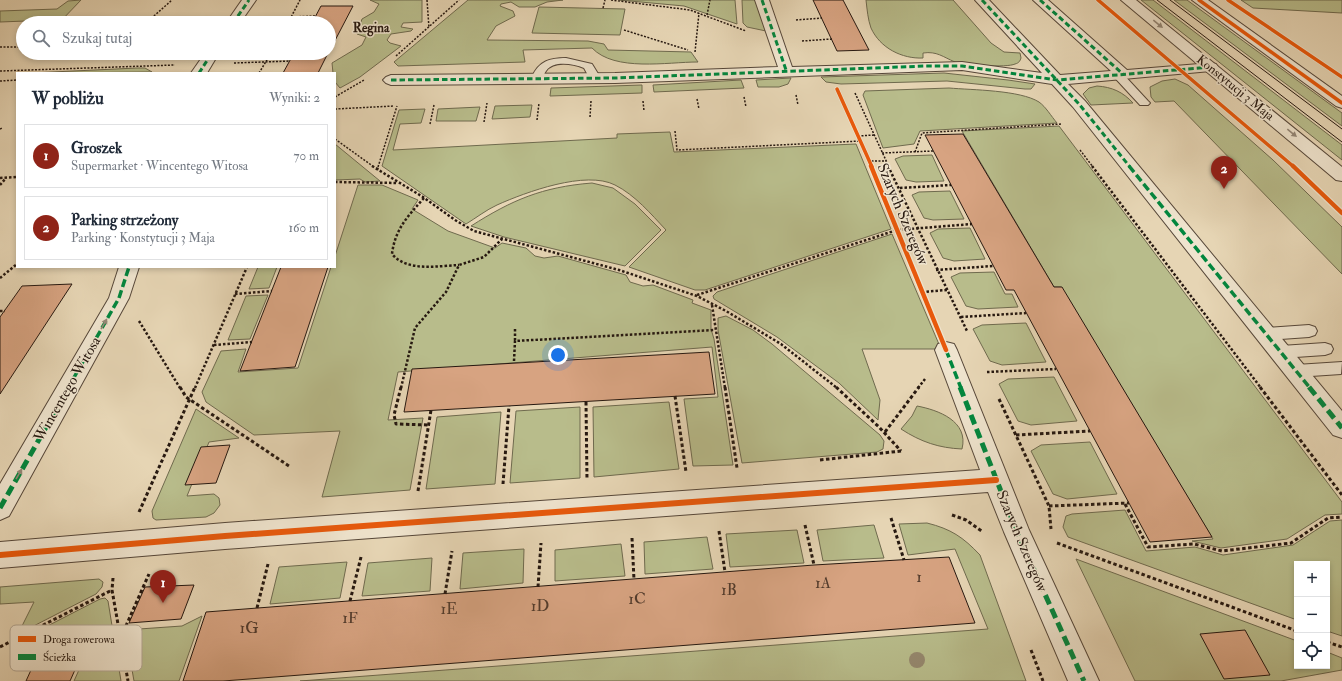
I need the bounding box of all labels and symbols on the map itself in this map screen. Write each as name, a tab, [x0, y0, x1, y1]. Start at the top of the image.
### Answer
district label: Regina	[353, 20, 390, 37]
one-way arrow	[1153, 20, 1164, 29]
street label: Konstytucji 3 Maja	[1193, 51, 1278, 125]
one-way arrow	[1286, 129, 1297, 137]
pin: 2	[1211, 156, 1237, 189]
street label: Szarych Szeregów	[873, 161, 933, 268]
one-way arrow	[100, 318, 107, 330]
street label: Wincentego Witosa	[29, 333, 106, 446]
your location	[548, 345, 568, 365]
one-way arrow	[16, 468, 23, 480]
street label: Szarych Szeregów	[992, 488, 1052, 595]
house number: 1	[916, 567, 922, 587]
pin: 1	[150, 570, 176, 603]
house number: 1A	[815, 573, 831, 593]
house number: 1B	[721, 580, 737, 600]
house number: 1C	[628, 589, 646, 609]
house number: 1D	[531, 596, 549, 616]
house number: 1E	[440, 599, 458, 619]
house number: 1F	[342, 608, 358, 628]
house number: 1G	[239, 618, 259, 638]
legend	[10, 625, 142, 671]
text: Droga rowerowa	[43, 633, 115, 646]
text: Ścieżka	[43, 650, 77, 664]

